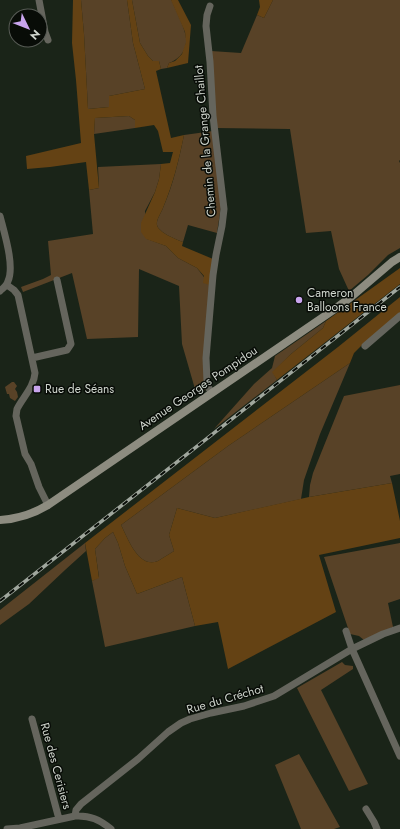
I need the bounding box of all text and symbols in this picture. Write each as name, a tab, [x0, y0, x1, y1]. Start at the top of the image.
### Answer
north arrow	[8, 8, 48, 48]
text: N	[26, 26, 44, 43]
street label: Chemin de la Grange Chaillot	[189, 64, 221, 218]
place label: Cameron Balloons France	[307, 284, 387, 316]
marker: Cameron Balloons France	[294, 295, 304, 305]
street label: Avenue Georges Pompidou	[135, 341, 261, 435]
place label: Rue de Séans	[45, 380, 114, 398]
marker: Rue de Séans	[32, 384, 42, 394]
street label: Rue du Créchot	[184, 679, 266, 719]
street label: Rue des Cerisiers	[36, 721, 76, 811]

